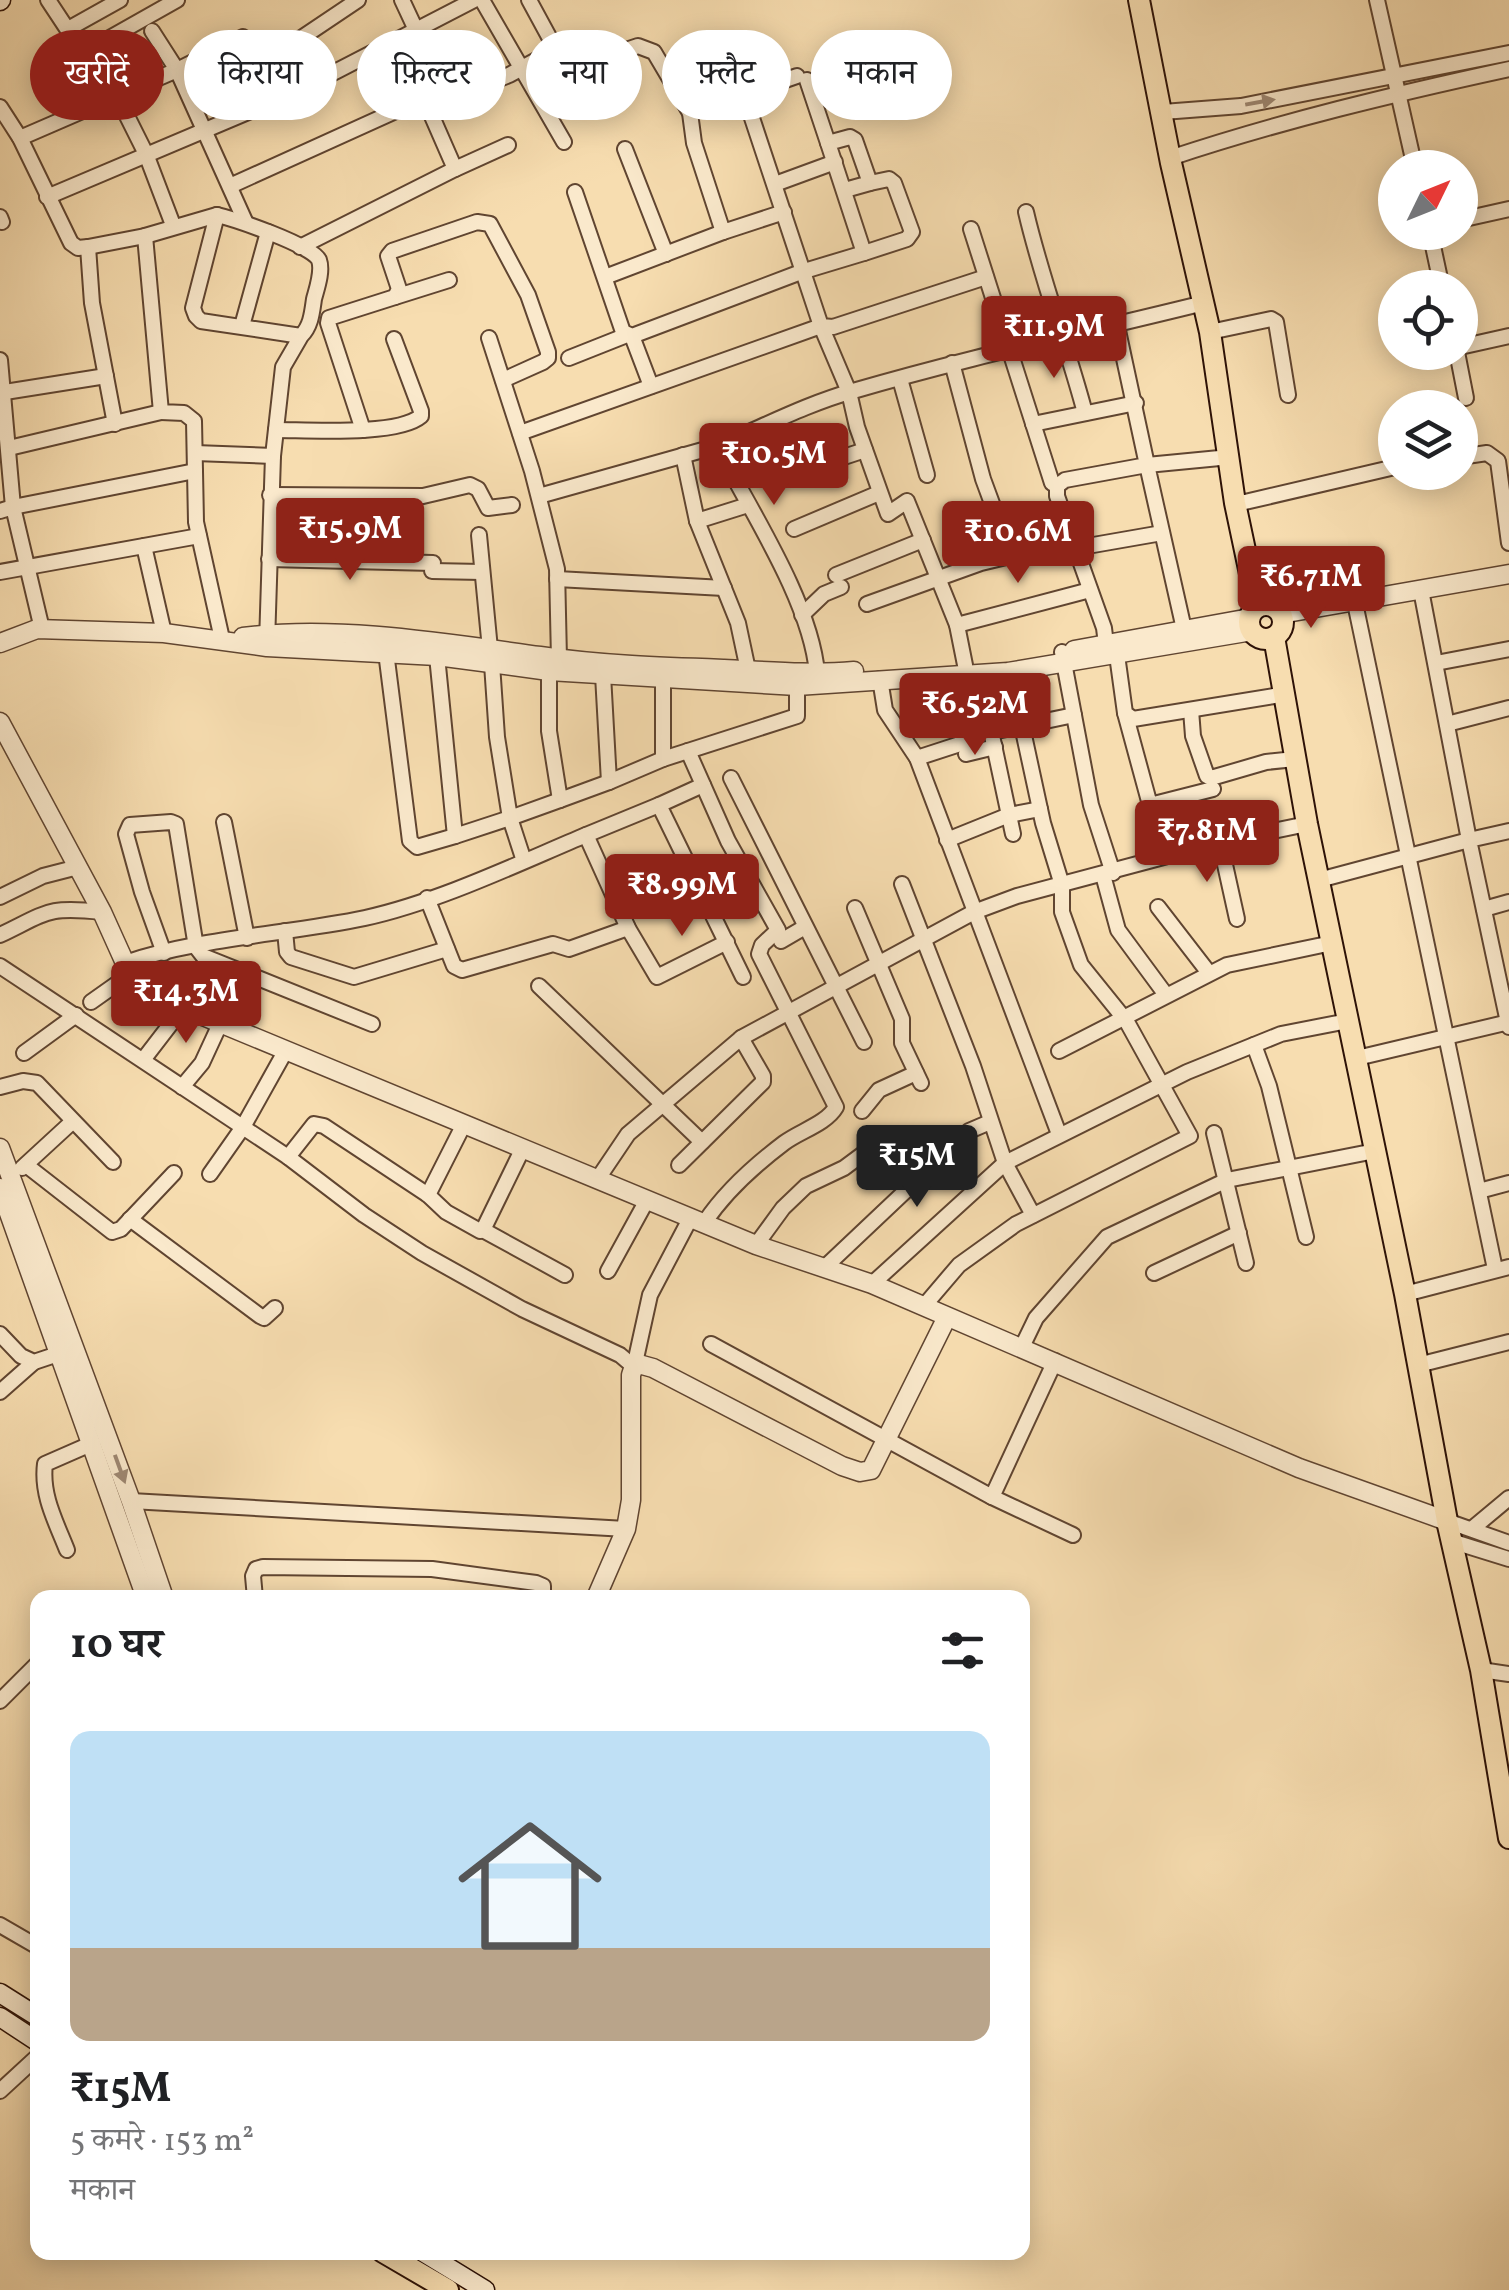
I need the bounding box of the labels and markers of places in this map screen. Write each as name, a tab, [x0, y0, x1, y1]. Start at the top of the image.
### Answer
pin: ₹11.9M	[973, 296, 1135, 381]
pin: ₹10.5M	[693, 423, 855, 508]
pin: ₹15.9M	[269, 498, 431, 583]
pin: ₹10.6M	[937, 501, 1099, 586]
pin: ₹6.71M	[1230, 546, 1392, 631]
pin: ₹6.52M	[894, 673, 1056, 758]
pin: ₹7.81M	[1126, 800, 1288, 885]
pin: ₹8.99M	[601, 854, 763, 939]
pin: ₹14.3M	[105, 961, 267, 1046]
pin: ₹15M	[858, 1125, 976, 1210]

